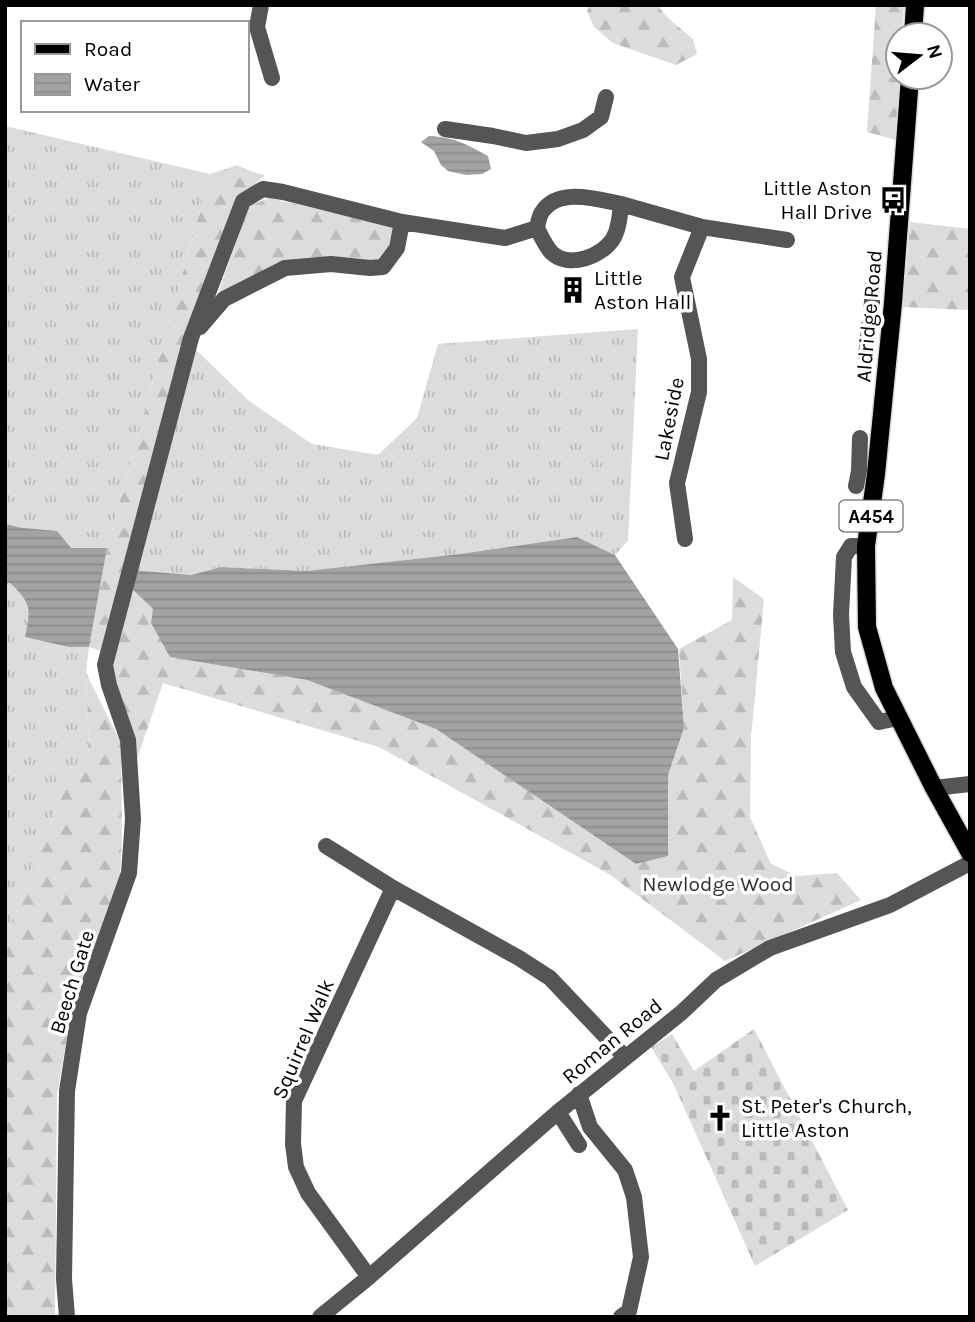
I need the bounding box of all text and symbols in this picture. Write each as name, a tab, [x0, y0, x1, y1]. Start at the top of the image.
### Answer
legend	[21, 21, 248, 112]
north arrow	[884, 21, 954, 91]
text: Road	[84, 37, 132, 61]
text: N	[922, 42, 947, 61]
text: Water	[84, 72, 140, 96]
place label: Little Aston Hall Drive	[763, 176, 872, 224]
bus stop icon: Little Aston Hall Drive	[878, 185, 908, 215]
street label: Aldridge Road	[851, 249, 887, 383]
place label: Little Aston Hall	[594, 266, 692, 314]
building icon: Little Aston Hall	[558, 275, 588, 305]
street label: Lakeside	[649, 375, 689, 463]
road number: A454	[840, 500, 903, 531]
park label: Newlodge Wood	[642, 872, 794, 896]
street label: Beech Gate	[45, 927, 99, 1037]
street label: Squirrel Walk	[267, 975, 339, 1103]
street label: Roman Road	[557, 993, 667, 1089]
place label: St. Peter's Church, Little Aston	[741, 1094, 912, 1142]
church icon: St. Peter's Church, Little Aston	[705, 1103, 735, 1133]

